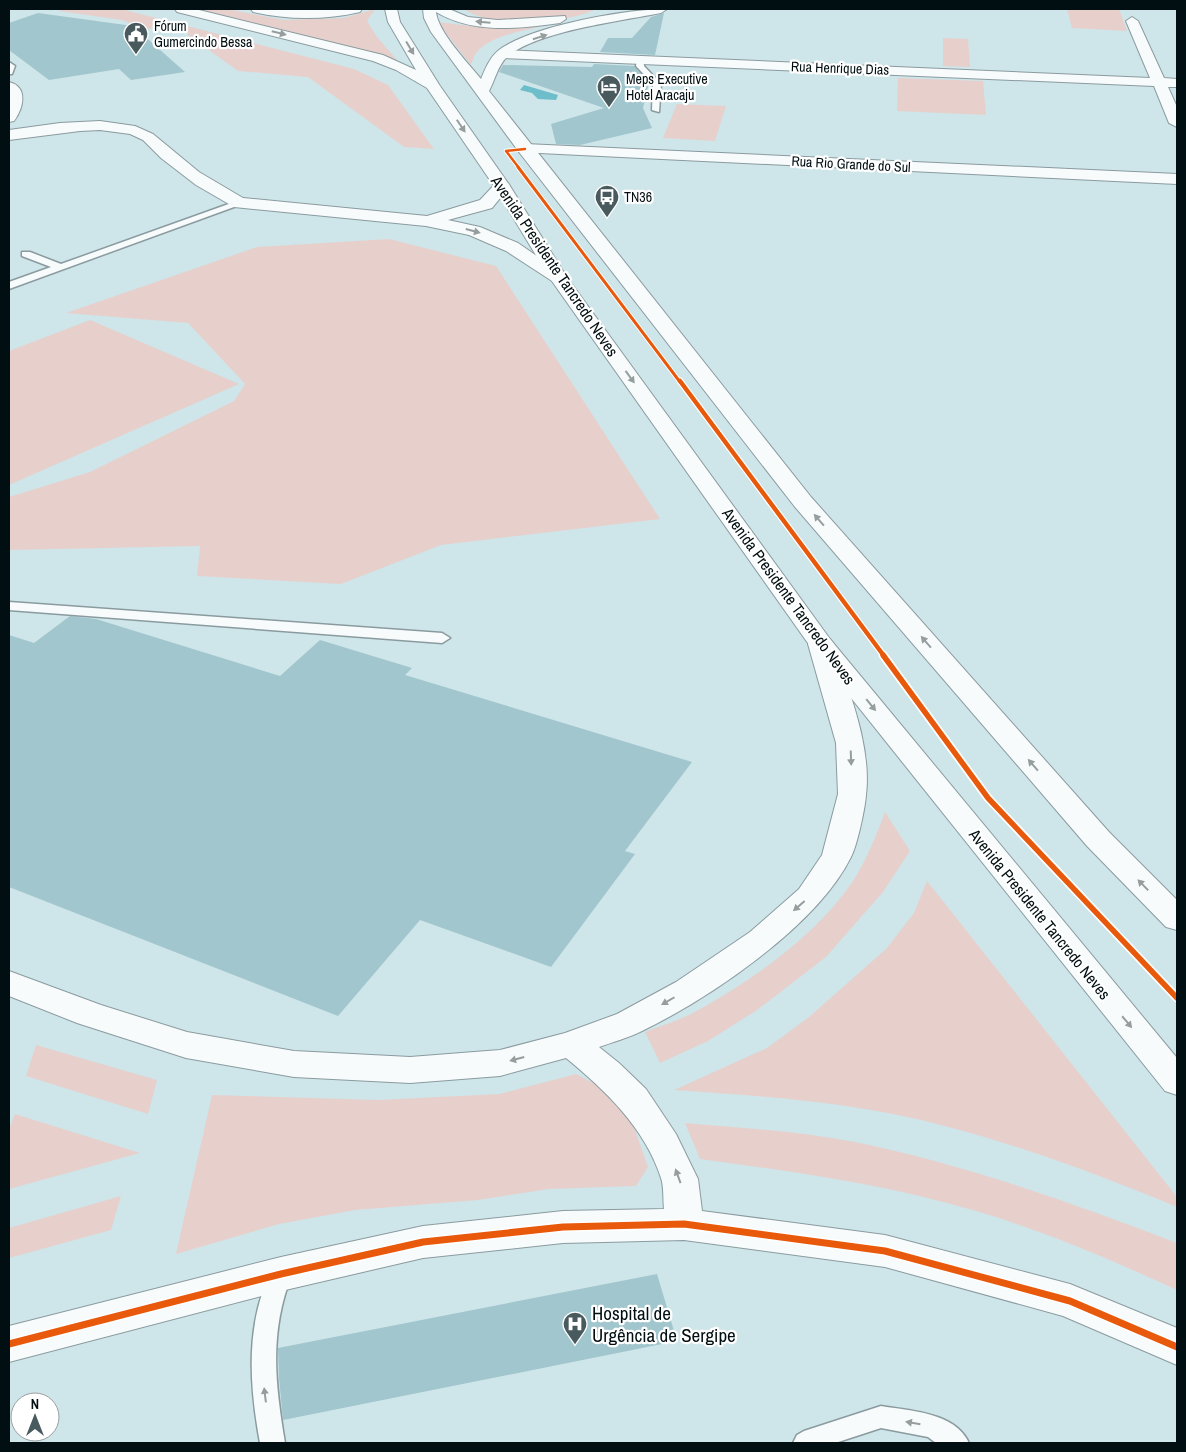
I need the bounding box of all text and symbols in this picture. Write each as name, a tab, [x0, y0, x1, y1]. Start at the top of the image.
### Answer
place label: Fórum Gumercindo Bessa	[154, 17, 253, 51]
one-way arrow	[475, 18, 491, 26]
public building icon: Fórum Gumercindo Bessa	[123, 21, 149, 55]
one-way arrow	[272, 29, 287, 37]
one-way arrow	[533, 33, 548, 41]
one-way arrow	[406, 41, 415, 55]
street label: Rua Henrique Dias	[791, 57, 890, 79]
place label: Meps Executive Hotel Aracaju	[626, 70, 708, 104]
hotel icon: Meps Executive Hotel Aracaju	[596, 74, 622, 108]
one-way arrow	[456, 119, 466, 133]
street label: Rua Rio Grande do Sul	[791, 152, 911, 176]
street label: Avenida Presidente Tancredo Neves	[486, 171, 624, 361]
bus stop icon: TN36	[594, 184, 620, 218]
place label: TN36	[624, 188, 652, 206]
one-way arrow	[466, 228, 481, 236]
one-way arrow	[625, 370, 635, 384]
street label: Avenida Presidente Tancredo Neves	[717, 502, 861, 689]
one-way arrow	[814, 514, 825, 527]
one-way arrow	[921, 636, 932, 649]
one-way arrow	[865, 698, 876, 711]
one-way arrow	[847, 751, 855, 767]
one-way arrow	[1028, 758, 1039, 771]
street label: Avenida Presidente Tancredo Neves	[964, 823, 1116, 1004]
one-way arrow	[1137, 879, 1149, 891]
one-way arrow	[794, 900, 806, 912]
one-way arrow	[661, 997, 675, 1005]
one-way arrow	[1122, 1015, 1133, 1028]
one-way arrow	[509, 1055, 524, 1063]
one-way arrow	[674, 1168, 682, 1183]
place label: Hospital de Urgência de Sergipe	[592, 1300, 736, 1348]
hospital icon: Hospital de Urgência de Sergipe	[562, 1311, 588, 1345]
one-way arrow	[261, 1387, 269, 1403]
north arrow	[10, 1392, 60, 1442]
text: N	[31, 1395, 39, 1413]
one-way arrow	[905, 1419, 921, 1427]

